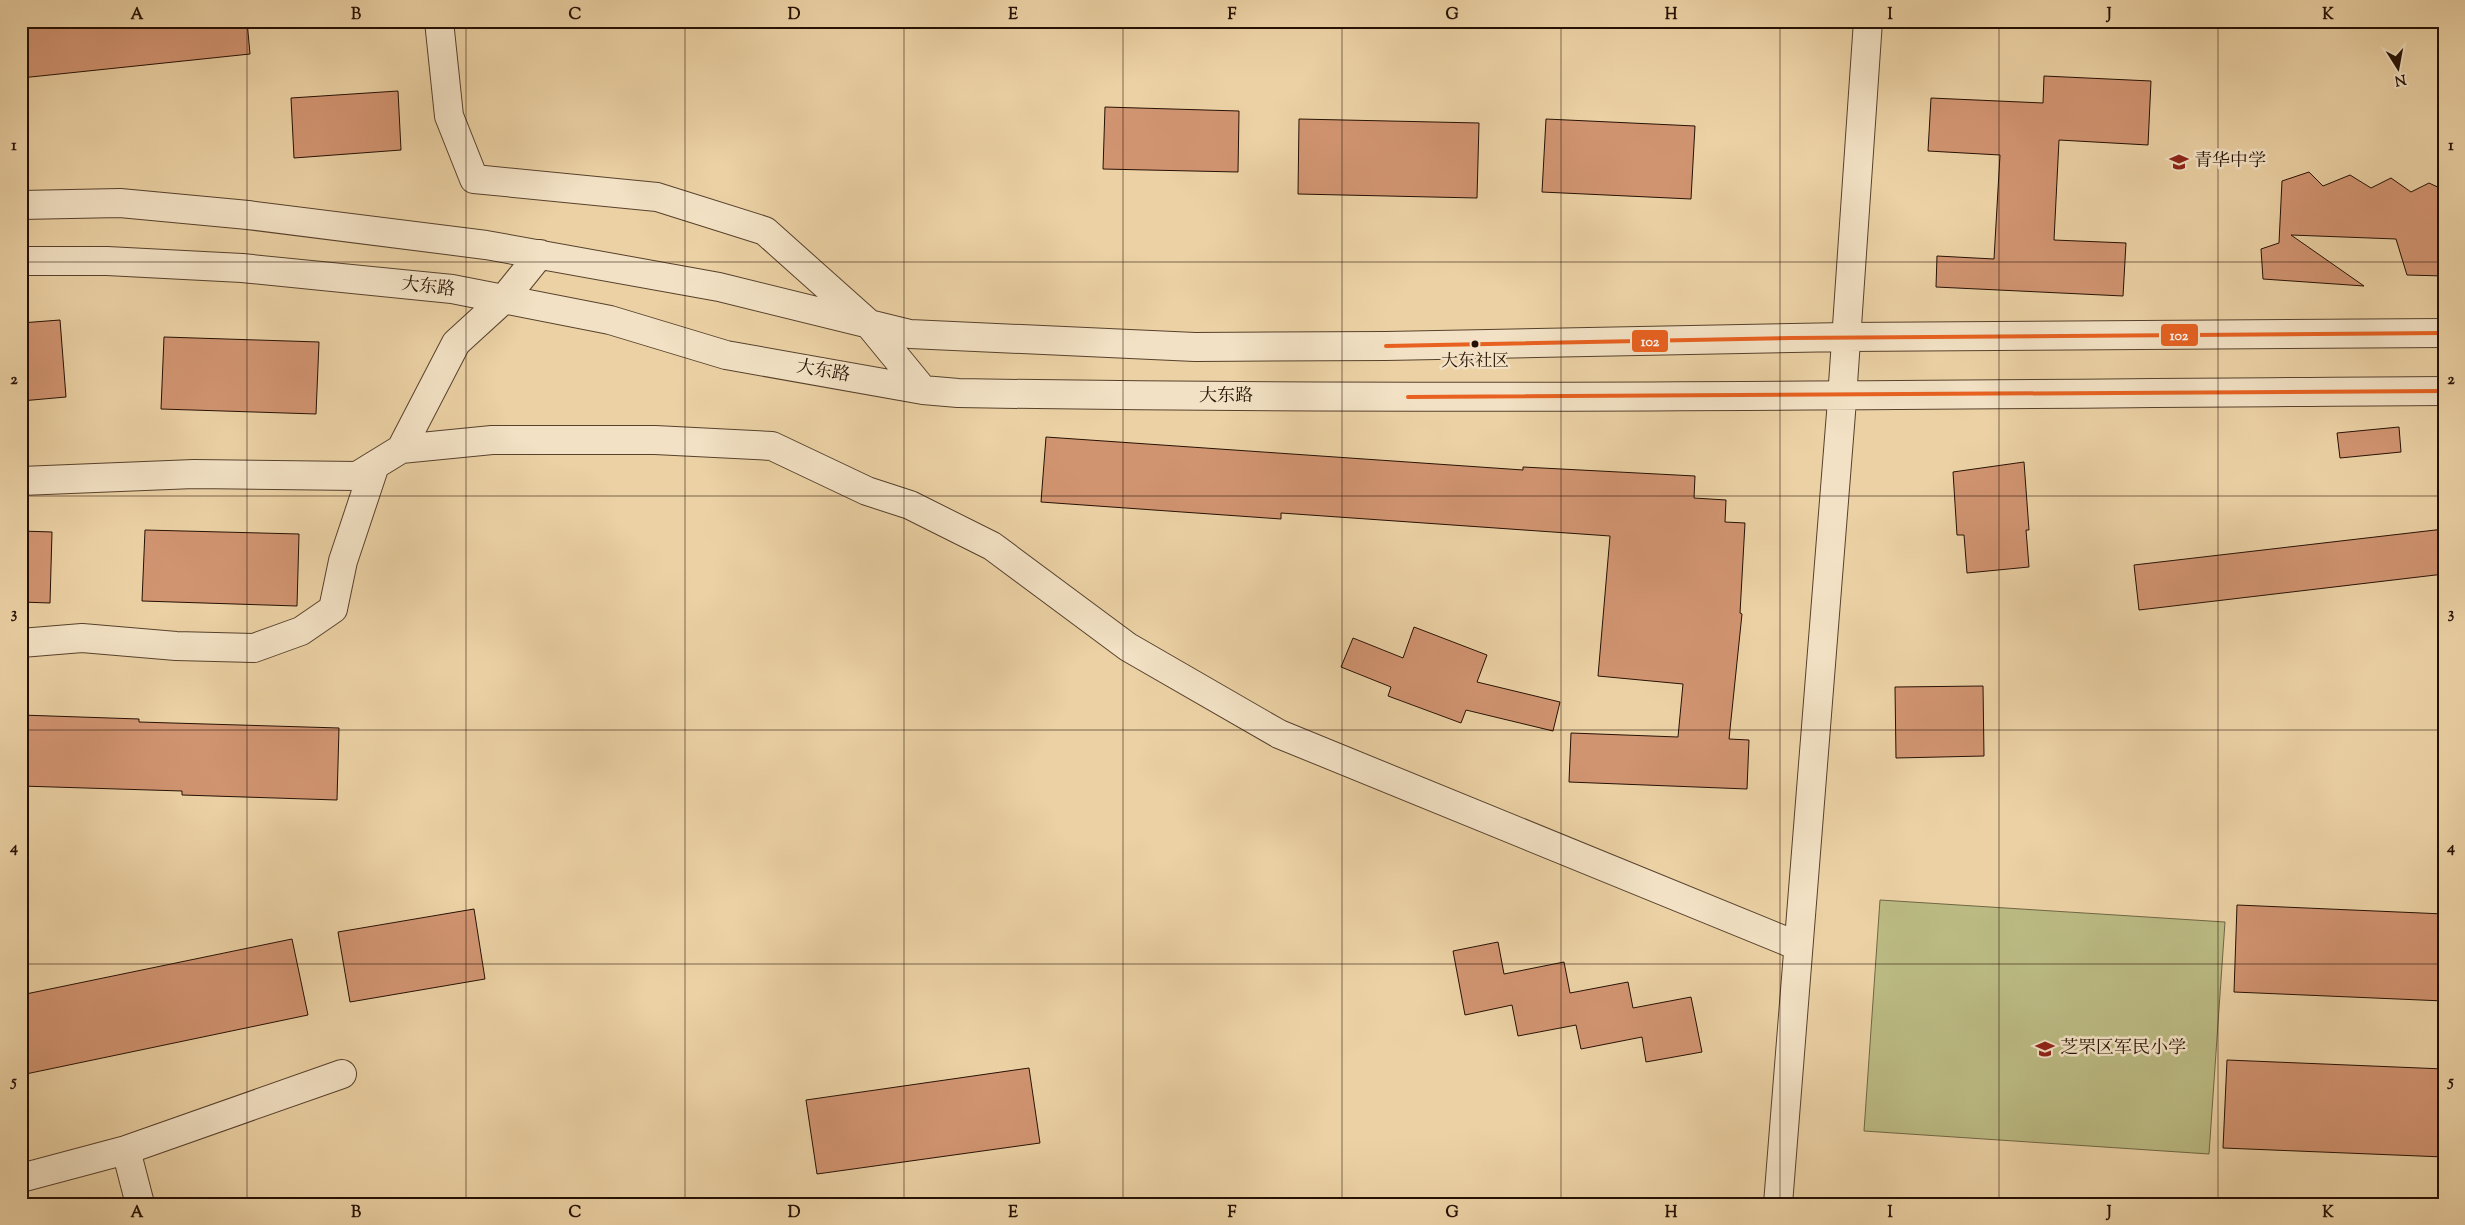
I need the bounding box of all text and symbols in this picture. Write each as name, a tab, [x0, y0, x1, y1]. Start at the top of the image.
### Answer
text: A	[131, 4, 144, 27]
text: B	[351, 4, 361, 27]
text: C	[569, 4, 582, 27]
text: D	[788, 4, 801, 27]
text: E	[1008, 4, 1018, 27]
text: F	[1228, 4, 1237, 27]
text: G	[1445, 4, 1459, 27]
text: H	[1665, 4, 1678, 27]
text: I	[1887, 4, 1893, 27]
text: J	[2105, 4, 2112, 27]
text: K	[2322, 4, 2334, 27]
north arrow	[2372, 42, 2422, 92]
text: N	[2393, 68, 2407, 90]
text: 1	[11, 135, 17, 158]
text: 1	[2448, 135, 2454, 158]
place label: 青华中学	[2194, 149, 2266, 175]
school or university icon: 青华中学	[2168, 151, 2190, 173]
street label: 大东路	[400, 272, 456, 304]
line badge: 102	[2160, 323, 2199, 347]
text: 102	[2170, 327, 2189, 347]
line badge: 102	[1631, 329, 1669, 353]
text: 102	[1641, 333, 1660, 353]
marker: 大东社区	[1470, 339, 1480, 349]
place label: 大东社区	[1441, 350, 1509, 374]
street label: 大东路	[794, 355, 852, 389]
text: 2	[10, 369, 18, 392]
text: 2	[2447, 369, 2455, 392]
street label: 大东路	[1199, 384, 1253, 410]
text: 3	[11, 603, 18, 626]
text: 3	[2448, 603, 2455, 626]
text: 4	[9, 837, 18, 860]
text: 4	[2446, 837, 2455, 860]
place label: 芝罘区军民小学	[2060, 1036, 2186, 1062]
school or university icon: 芝罘区军民小学	[2034, 1038, 2056, 1060]
text: 5	[9, 1071, 17, 1094]
text: 5	[2446, 1071, 2454, 1094]
text: A	[131, 1202, 144, 1225]
text: B	[351, 1202, 361, 1225]
text: C	[569, 1202, 582, 1225]
text: D	[788, 1202, 801, 1225]
text: E	[1008, 1202, 1018, 1225]
text: F	[1228, 1202, 1237, 1225]
text: G	[1445, 1202, 1459, 1225]
text: H	[1665, 1202, 1678, 1225]
text: I	[1887, 1202, 1893, 1225]
text: J	[2105, 1202, 2112, 1225]
text: K	[2322, 1202, 2334, 1225]

